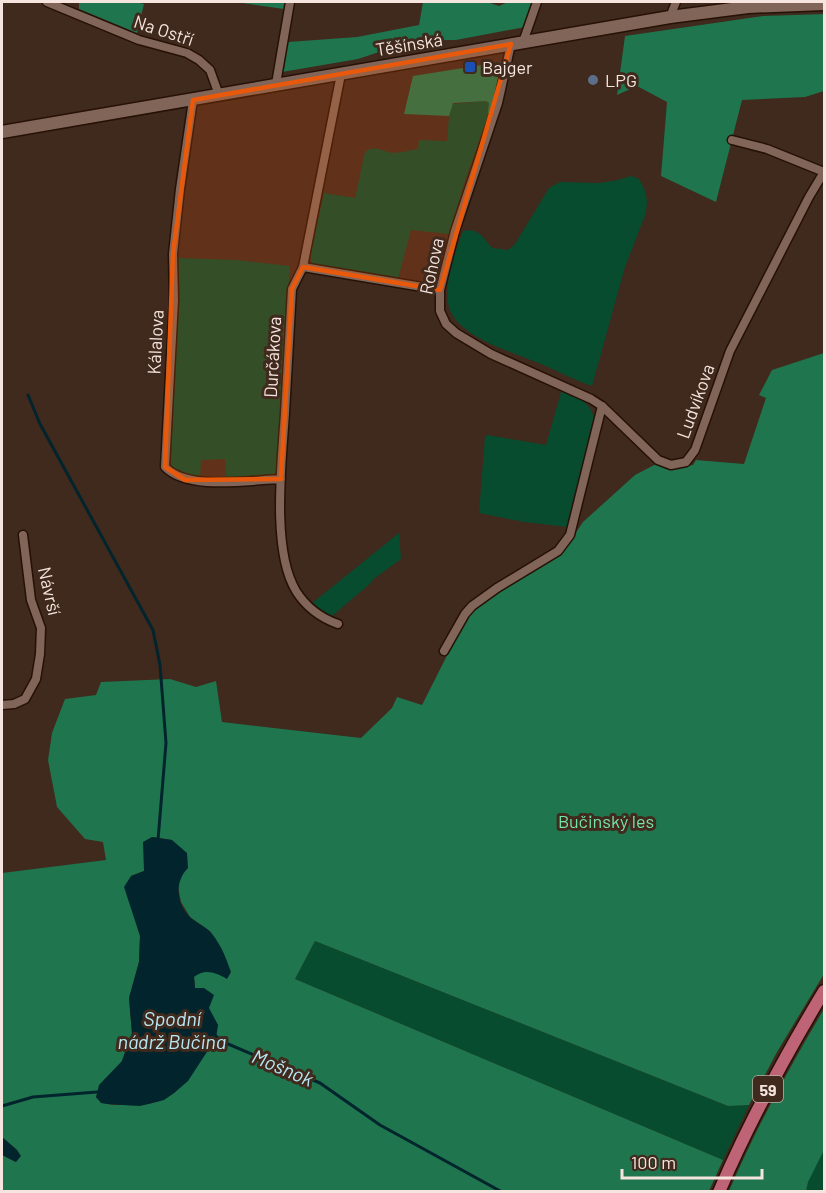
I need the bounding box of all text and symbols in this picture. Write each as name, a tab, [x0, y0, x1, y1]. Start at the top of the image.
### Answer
street label: Na Ostří	[131, 10, 197, 50]
street label: Těšínská	[374, 28, 444, 60]
place label: Bajger	[482, 56, 533, 78]
marker: Bajger	[463, 60, 477, 74]
place label: LPG	[605, 69, 637, 91]
marker: LPG	[586, 73, 600, 87]
street label: Rohova	[414, 236, 448, 296]
street label: Kálalova	[142, 309, 168, 375]
street label: Durčákova	[259, 316, 285, 398]
street label: Ludvíkova	[671, 361, 719, 441]
street label: Návrší	[34, 565, 66, 617]
park label: Bučinský les	[558, 810, 654, 832]
water label: Spodní nádrž Bučina	[118, 1006, 226, 1053]
water label: Mošnok	[249, 1043, 318, 1091]
road number: 59	[753, 1076, 783, 1102]
scale bar	[622, 1142, 762, 1180]
text: 100 m	[631, 1151, 676, 1173]

